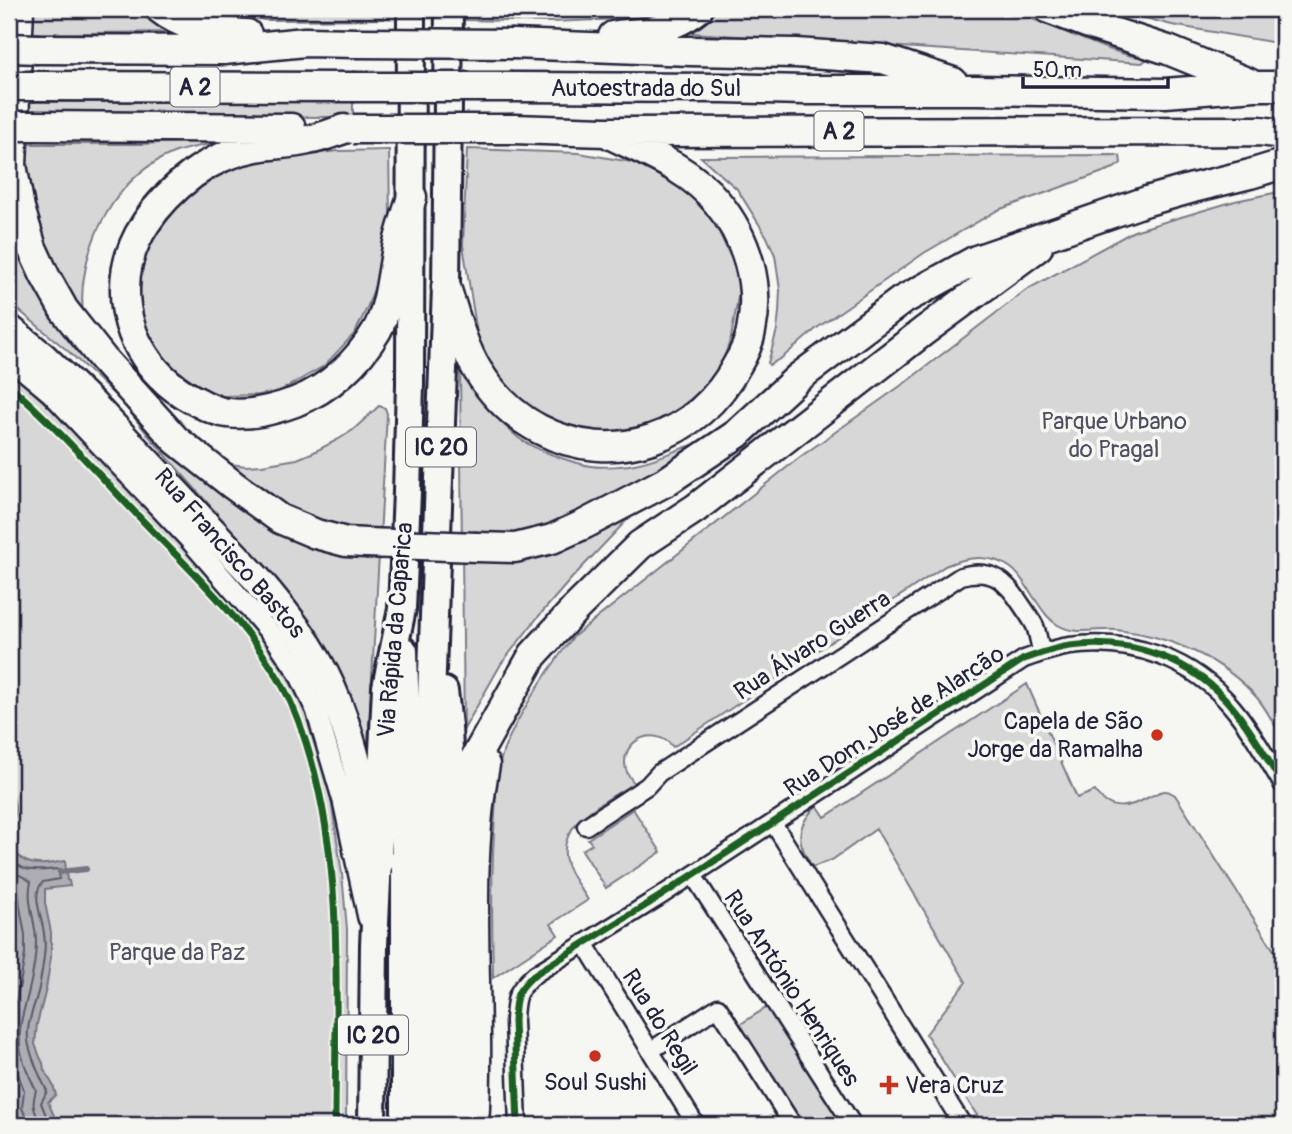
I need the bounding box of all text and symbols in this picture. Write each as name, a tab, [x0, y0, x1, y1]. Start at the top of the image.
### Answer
scale bar	[1023, 46, 1168, 90]
text: 50 m	[1033, 57, 1082, 84]
road number: A 2	[170, 68, 220, 106]
street label: Autoestrada do Sul	[551, 74, 741, 103]
road number: A 2	[814, 112, 864, 150]
park label: Parque Urbano do Pragal	[1041, 407, 1187, 464]
road number: IC 20	[406, 428, 476, 466]
street label: Rua Francisco Bastos	[148, 462, 311, 644]
street label: Via Rápida da Caparica	[372, 521, 419, 739]
street label: Rua Álvaro Guerra	[729, 584, 896, 707]
street label: Rua Dom José de Alarcão	[779, 639, 1010, 803]
place label: Capela de São Jorge da Ramalha	[967, 707, 1143, 764]
marker: Capela de São Jorge da Ramalha	[1149, 727, 1165, 743]
street label: Rua António Henriques	[717, 885, 866, 1092]
park label: Parque da Paz	[109, 938, 245, 967]
street label: Rua do Regil	[616, 964, 704, 1081]
road number: IC 20	[338, 1016, 408, 1054]
marker: Soul Sushi	[587, 1048, 603, 1064]
place label: Soul Sushi	[544, 1068, 646, 1097]
place label: Vera Cruz	[905, 1071, 1004, 1100]
marker: Vera Cruz	[879, 1075, 899, 1095]

